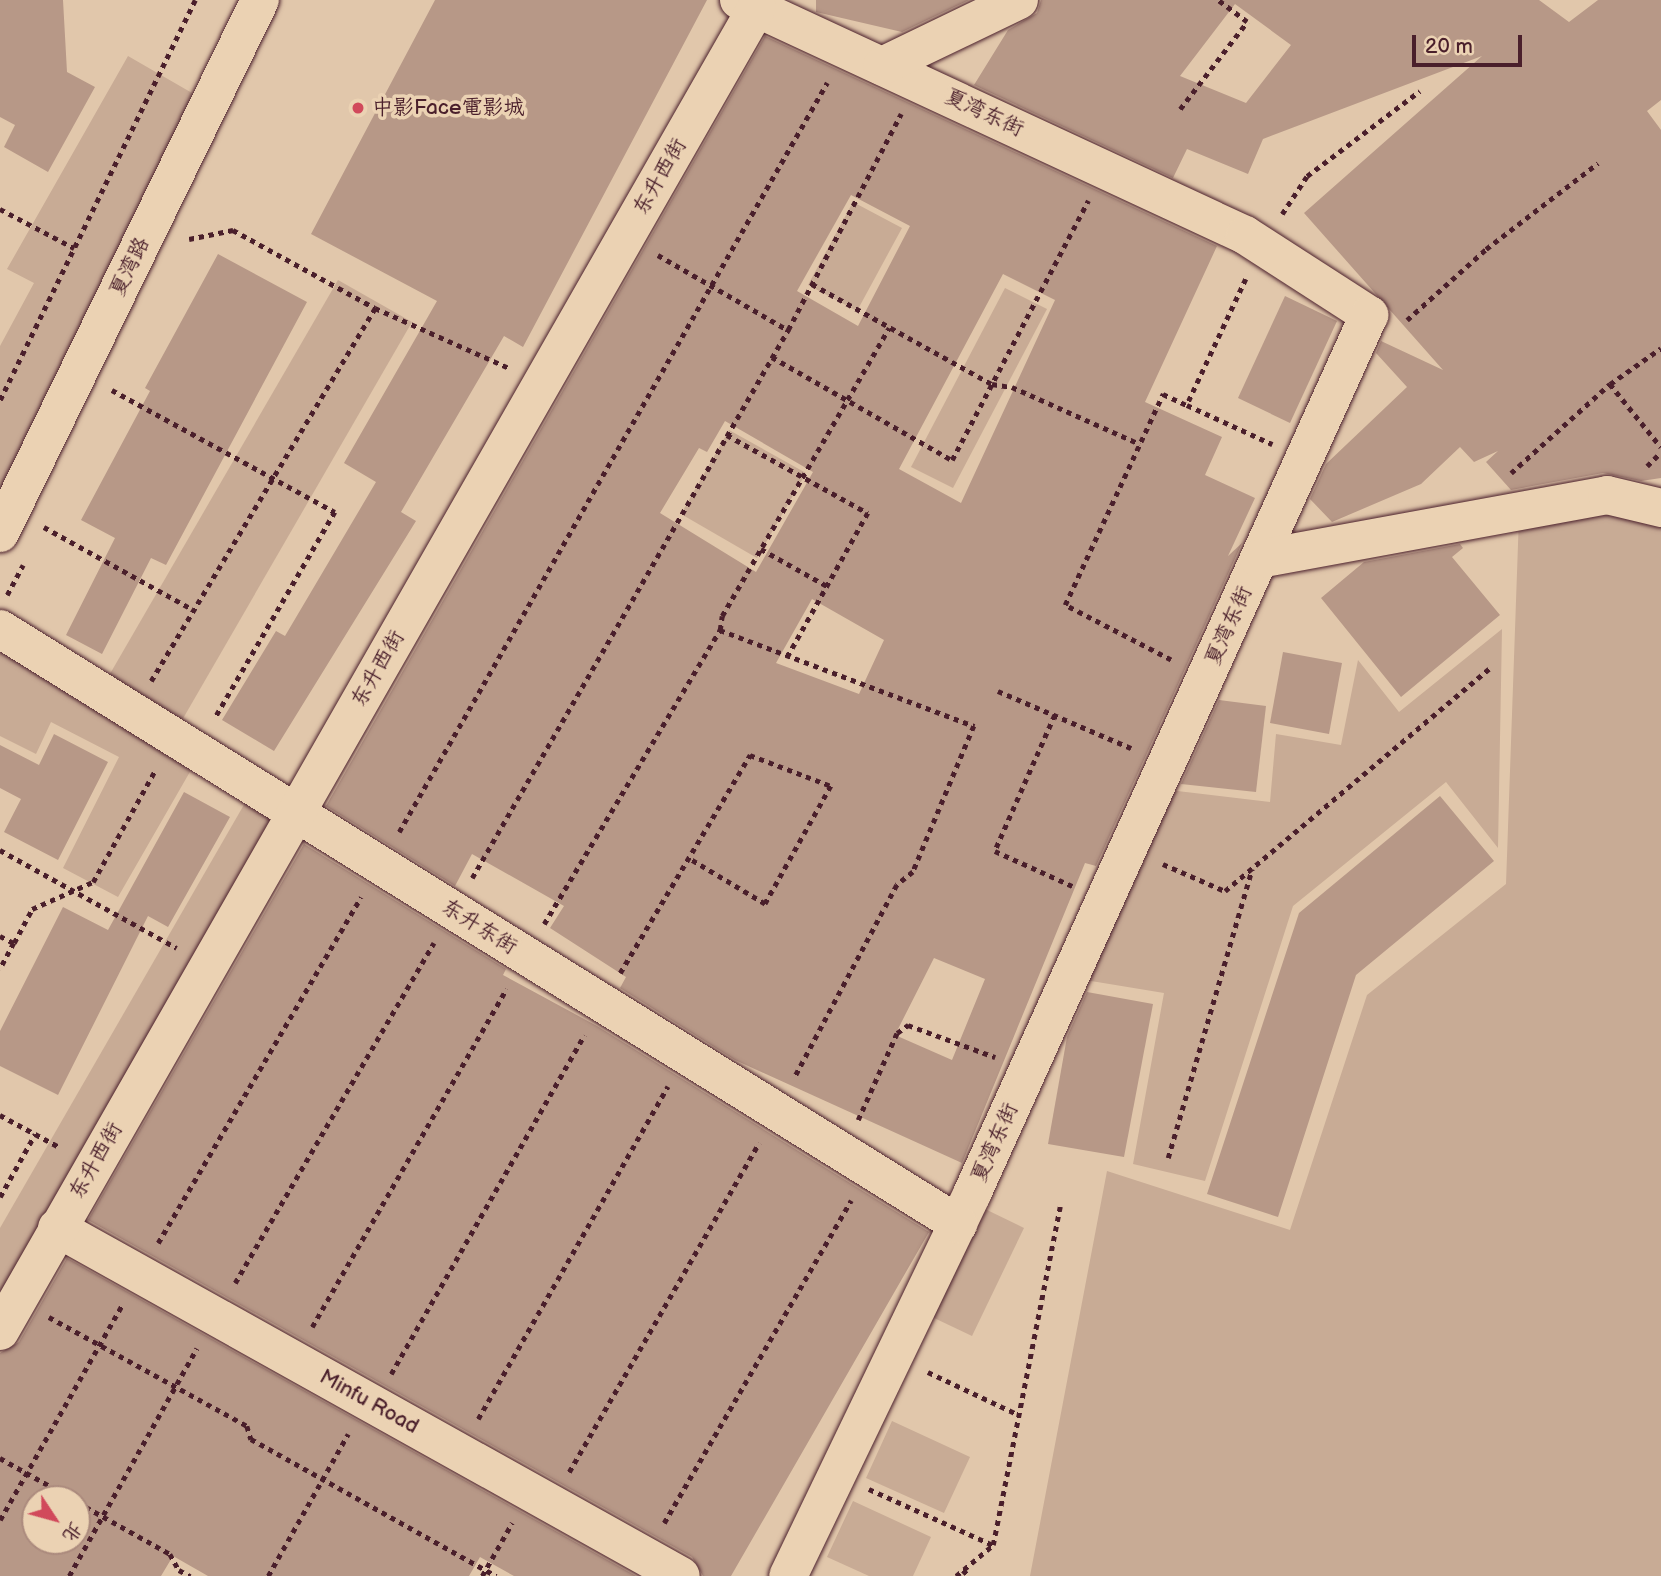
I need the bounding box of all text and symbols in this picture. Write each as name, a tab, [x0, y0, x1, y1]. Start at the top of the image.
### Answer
scale bar	[1416, 21, 1526, 65]
text: 20 m	[1425, 34, 1473, 59]
street label: 夏湾东街	[941, 84, 1027, 142]
place label: 中影Face電影城	[372, 95, 524, 121]
marker: 中影Face電影城	[350, 100, 366, 116]
street label: 东升西街	[628, 134, 692, 220]
street label: 夏湾路	[105, 233, 155, 301]
street label: 夏湾东街	[1200, 583, 1258, 669]
street label: 东升西街	[346, 626, 410, 712]
street label: 东升东街	[437, 894, 521, 960]
street label: 夏湾东街	[966, 1100, 1024, 1186]
street label: 东升西街	[64, 1118, 128, 1204]
street label: Minfu Road	[315, 1364, 423, 1440]
north arrow	[21, 1485, 91, 1555]
text: 北	[57, 1517, 87, 1546]

